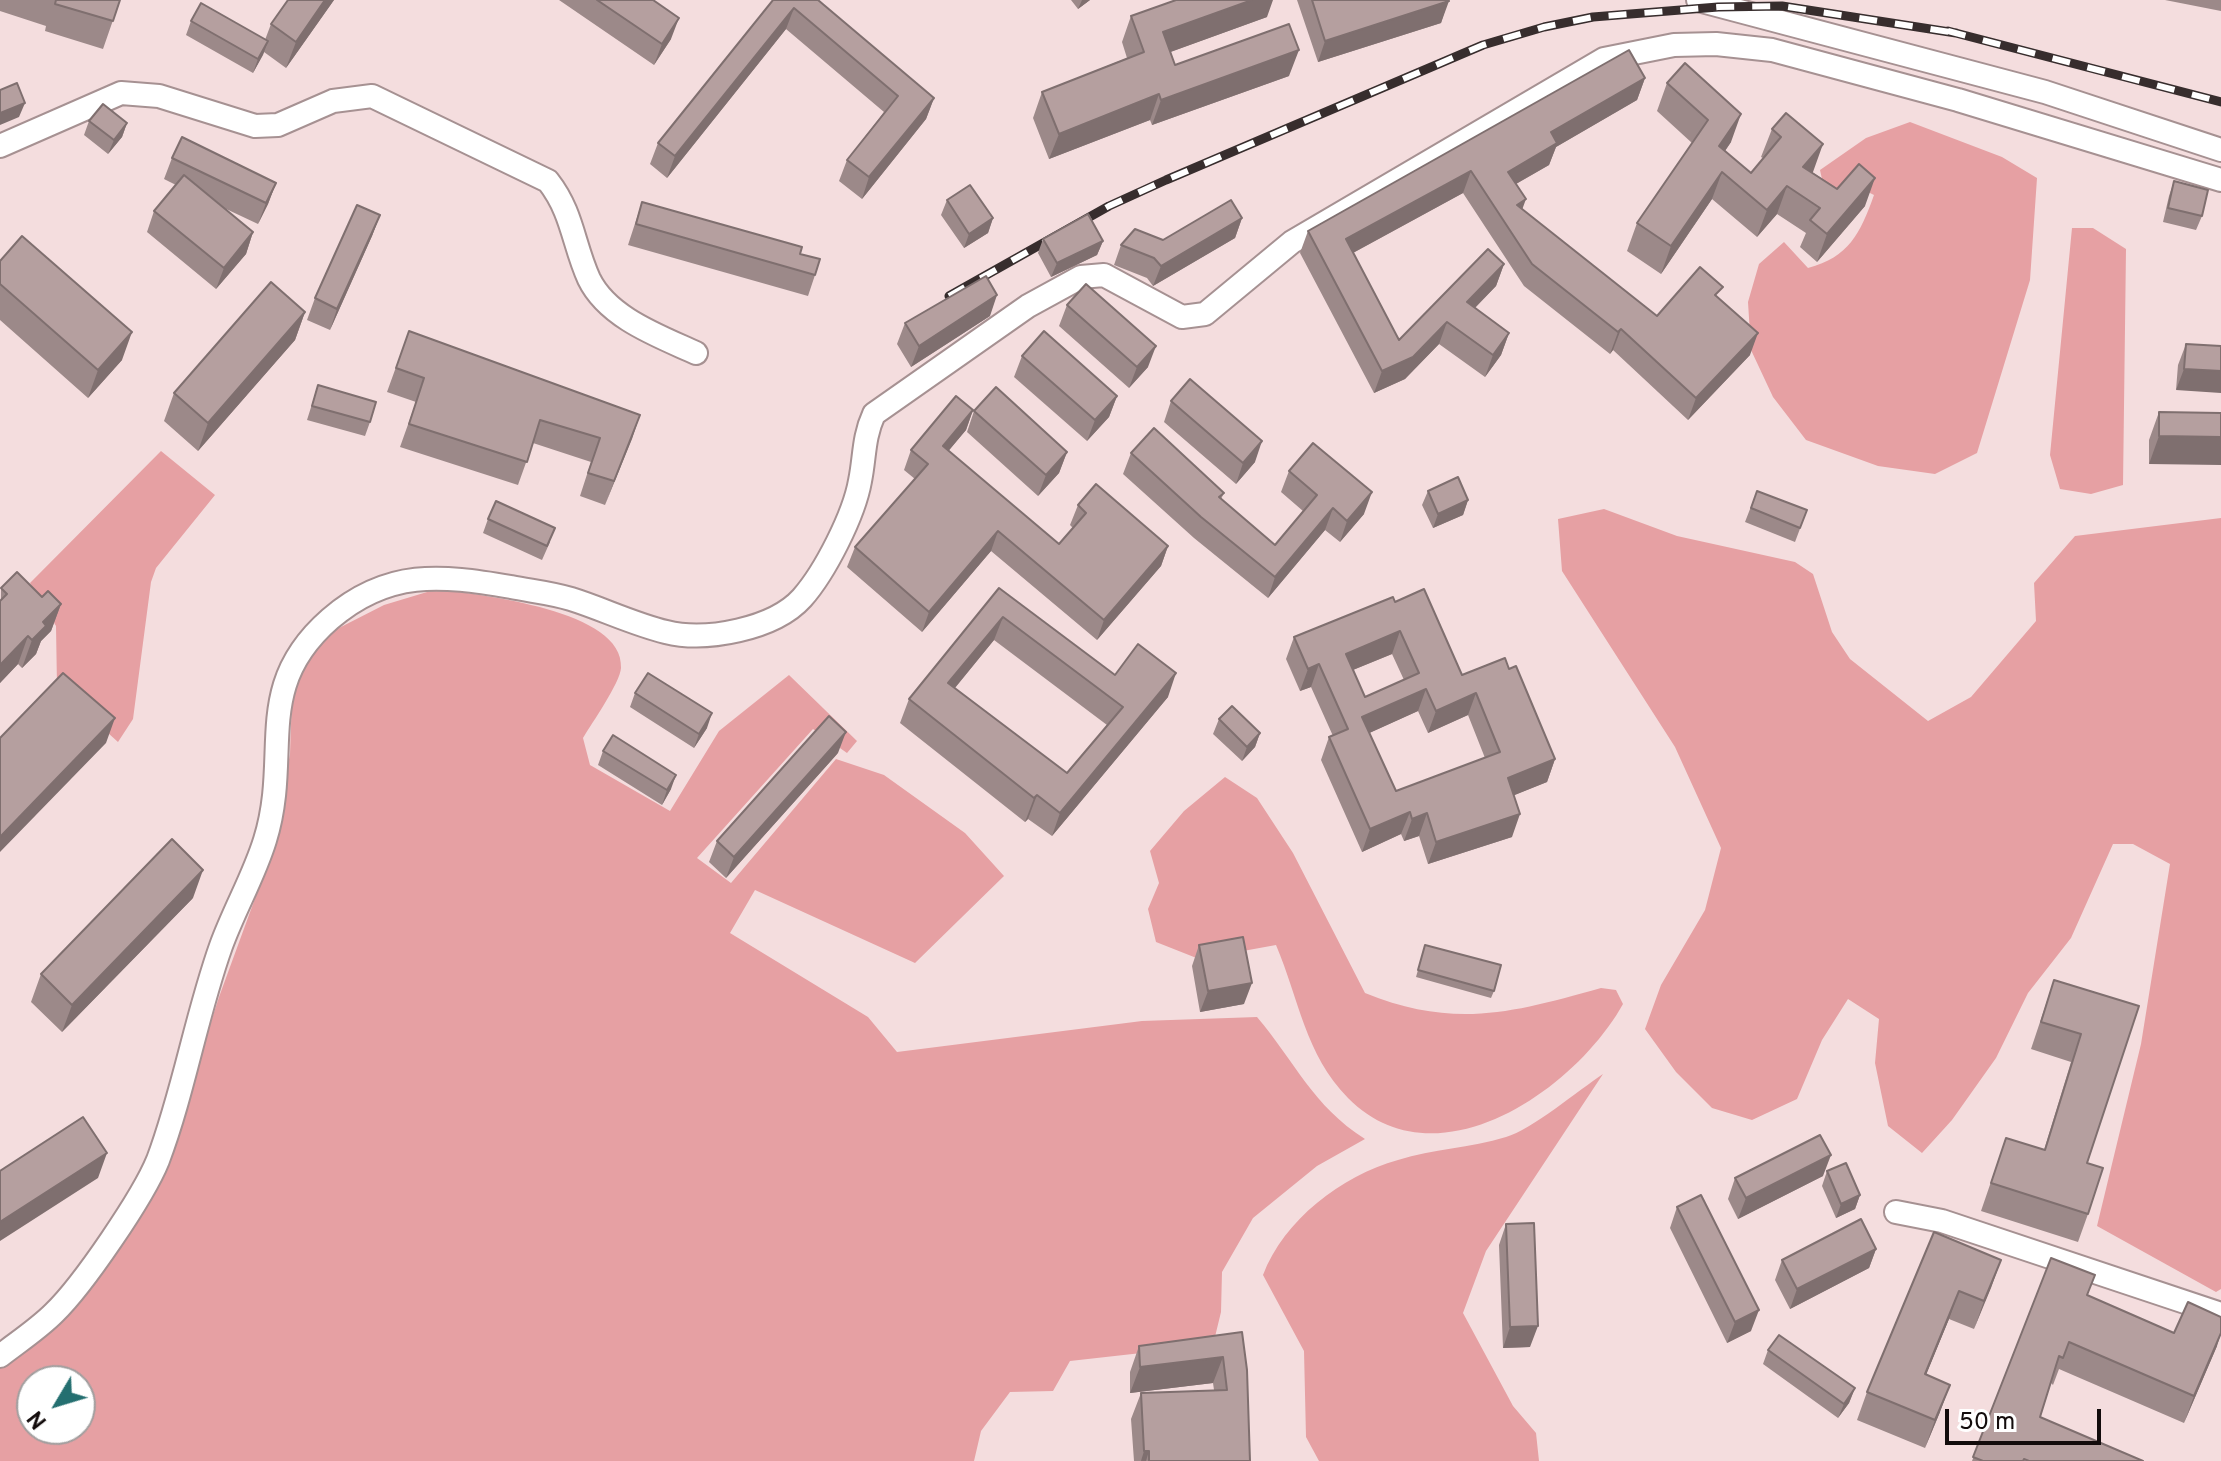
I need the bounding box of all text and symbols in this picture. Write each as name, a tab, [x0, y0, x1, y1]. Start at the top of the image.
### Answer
north arrow	[16, 1365, 96, 1445]
scale bar	[1949, 1393, 2105, 1443]
text: N	[23, 1404, 54, 1433]
text: 50 m	[1959, 1408, 2015, 1438]

